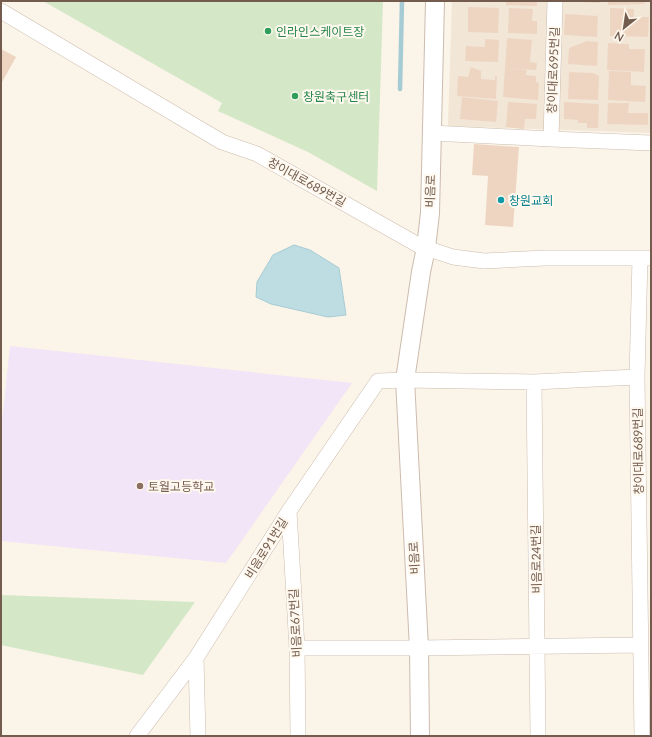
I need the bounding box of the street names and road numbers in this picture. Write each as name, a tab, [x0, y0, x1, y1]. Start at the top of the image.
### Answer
street label: 창이대로695번길	[544, 26, 562, 114]
street label: 창이대로689번길	[265, 154, 349, 210]
street label: 비음로	[422, 174, 438, 208]
street label: 창이대로689번길	[630, 407, 646, 495]
street label: 비음로91번길	[241, 515, 291, 581]
street label: 비음로24번길	[528, 524, 544, 594]
street label: 비음로	[406, 541, 422, 575]
street label: 비음로67번길	[286, 588, 304, 658]

